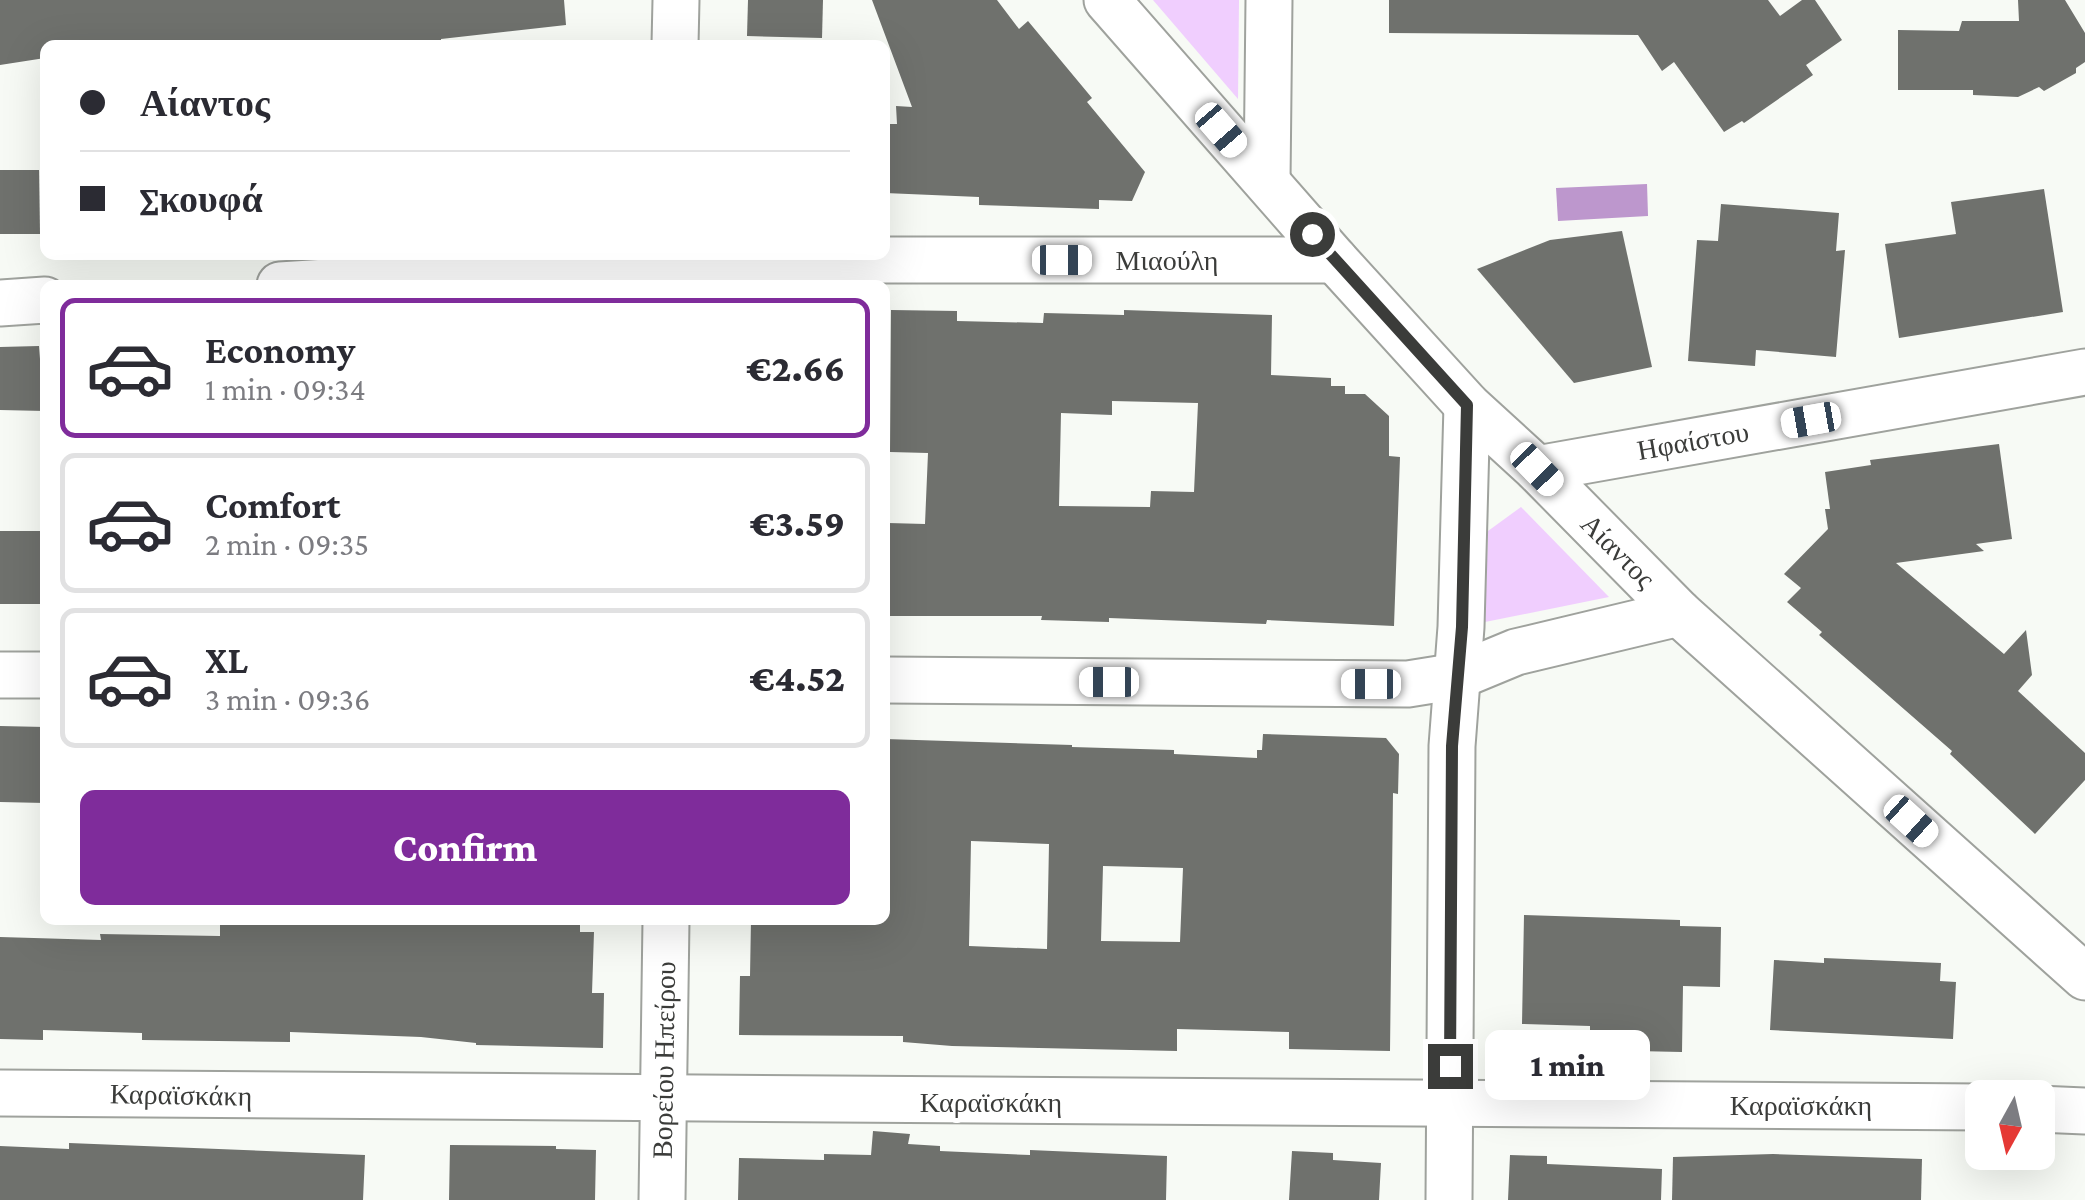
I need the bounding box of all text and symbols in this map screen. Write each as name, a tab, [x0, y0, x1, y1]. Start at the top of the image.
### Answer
text: Αίαντος	[140, 82, 270, 124]
car	[1190, 98, 1252, 162]
text: Σκουφά	[140, 178, 263, 220]
route start	[1290, 212, 1335, 257]
car	[1032, 245, 1092, 275]
street label: Μιαούλη	[1116, 245, 1218, 276]
icon: car	[85, 323, 175, 413]
text: Economy	[205, 329, 355, 371]
text: €2.66	[746, 347, 845, 389]
text: 1 min · 09:34	[205, 371, 366, 407]
car	[1779, 400, 1843, 440]
street label: Ηφαίστου	[1635, 416, 1751, 466]
car	[1505, 437, 1569, 501]
icon: car	[85, 478, 175, 568]
text: Comfort	[205, 484, 341, 526]
text: €3.59	[750, 502, 845, 544]
street label: Αίαντος	[1575, 508, 1661, 594]
text: 2 min · 09:35	[205, 526, 369, 562]
icon: car	[85, 633, 175, 723]
text: XL	[205, 639, 248, 681]
text: €4.52	[750, 657, 845, 699]
car	[1079, 667, 1139, 697]
car	[1341, 669, 1401, 699]
text: 3 min · 09:36	[205, 681, 370, 717]
button: Confirm	[80, 790, 850, 905]
car	[1879, 790, 1943, 852]
street label: Βορείου Ηπείρου	[647, 961, 681, 1159]
callout: 1 min	[1485, 1031, 1650, 1101]
route end	[1428, 1044, 1473, 1089]
text: 1 min	[1530, 1047, 1605, 1083]
street label: Καραϊσκάκη	[110, 1078, 252, 1112]
north arrow	[1965, 1080, 2055, 1170]
map controls	[1965, 1080, 2055, 1170]
street label: Καραϊσκάκη	[920, 1087, 1062, 1118]
street label: Καραϊσκάκη	[1730, 1090, 1872, 1121]

